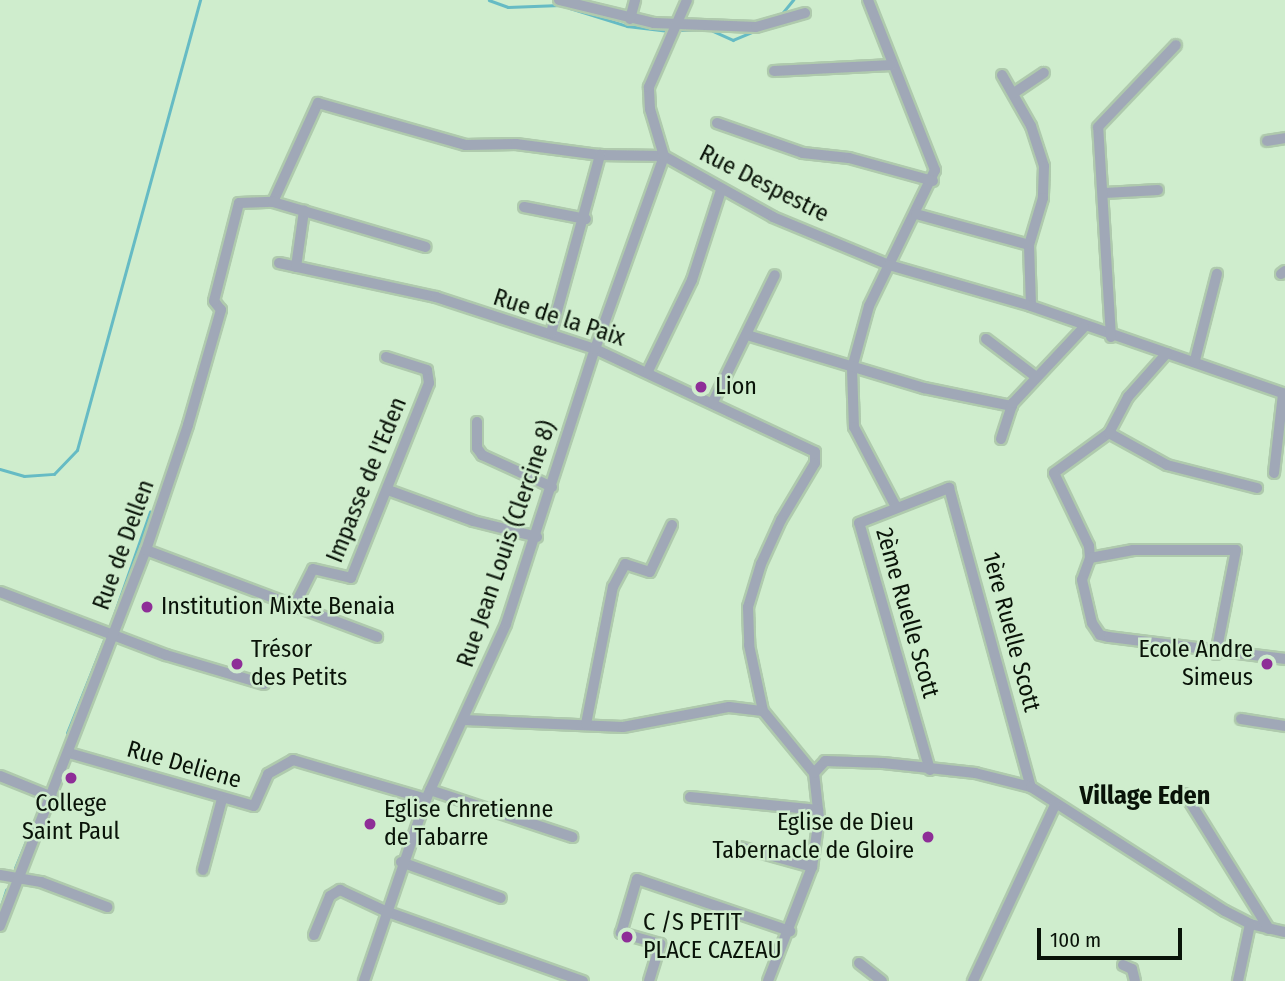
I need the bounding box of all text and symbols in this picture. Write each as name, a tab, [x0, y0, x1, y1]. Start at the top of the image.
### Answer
street label: Rue Despestre	[694, 139, 834, 229]
street label: Rue de la Paix	[490, 283, 628, 353]
place label: Lion	[715, 373, 757, 401]
marker: Lion	[693, 379, 709, 395]
street label: Impasse de l'Eden	[321, 393, 413, 567]
street label: Rue Jean Louis (Clercine 8)	[451, 417, 563, 671]
street label: Rue de Dellen	[87, 476, 161, 614]
street label: 2ème Ruelle Scott	[869, 525, 945, 701]
street label: 1ère Ruelle Scott	[976, 549, 1046, 715]
place label: Institution Mixte Benaia	[161, 593, 395, 621]
marker: Institution Mixte Benaia	[139, 599, 155, 615]
place label: Trésor des Petits	[251, 636, 347, 692]
place label: Ecole Andre Simeus	[1138, 636, 1253, 692]
marker: Trésor des Petits	[229, 656, 245, 672]
marker: Ecole Andre Simeus	[1259, 656, 1275, 672]
street label: Rue Deliene	[123, 735, 245, 795]
marker: College Saint Paul	[63, 770, 79, 786]
district label: Village Eden	[1080, 780, 1210, 812]
place label: College Saint Paul	[22, 790, 120, 846]
place label: Eglise Chretienne de Tabarre	[384, 796, 553, 852]
place label: Eglise de Dieu Tabernacle de Gloire	[712, 809, 914, 865]
marker: Eglise Chretienne de Tabarre	[362, 816, 378, 832]
marker: Eglise de Dieu Tabernacle de Gloire	[920, 829, 936, 845]
place label: C /S PETIT PLACE CAZEAU	[643, 909, 782, 965]
scale bar	[1040, 914, 1185, 958]
marker: C /S PETIT PLACE CAZEAU	[617, 927, 637, 947]
text: 100 m	[1050, 927, 1101, 953]

